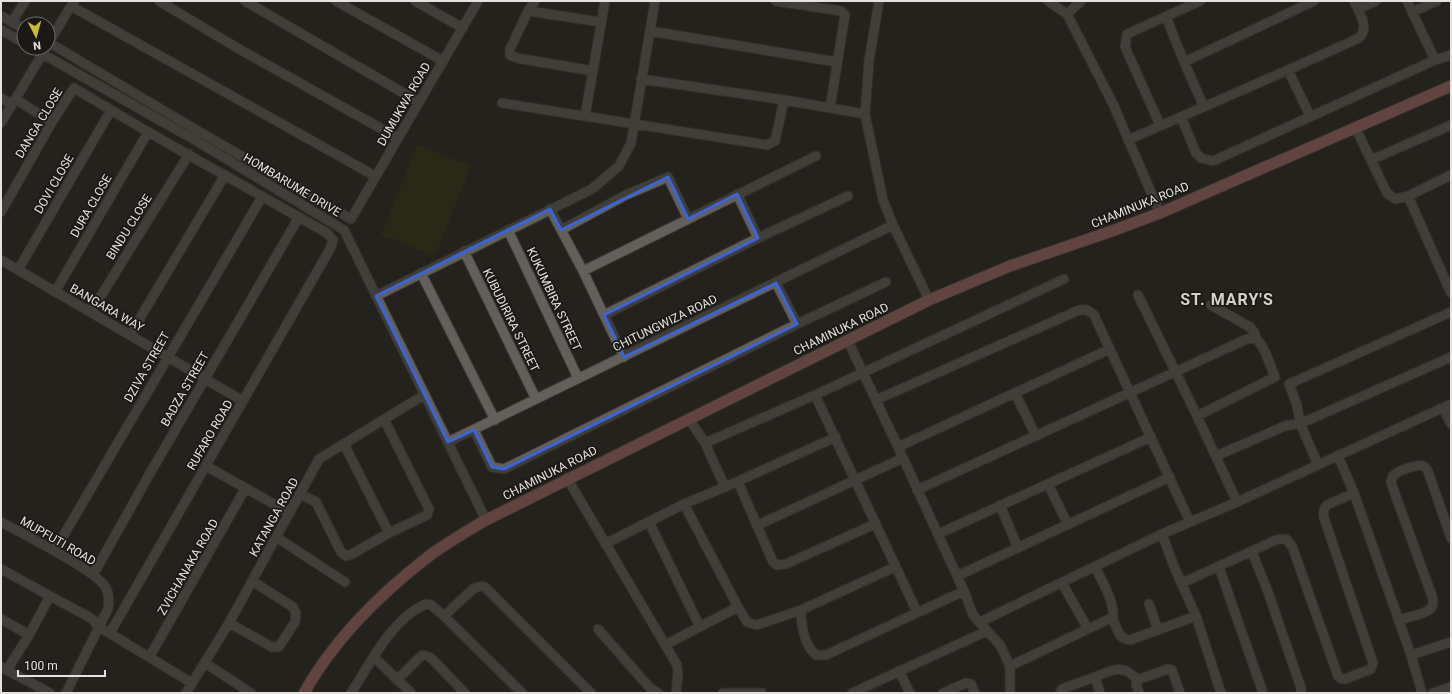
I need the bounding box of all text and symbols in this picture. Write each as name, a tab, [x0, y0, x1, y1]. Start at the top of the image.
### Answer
north arrow	[16, 16, 56, 56]
text: N	[32, 39, 42, 52]
street label: DUMUKWA ROAD	[374, 60, 434, 148]
street label: DANGA CLOSE	[13, 85, 65, 161]
street label: HOMBARUME DRIVE	[241, 150, 343, 220]
street label: DOVI CLOSE	[31, 152, 77, 216]
street label: DURA CLOSE	[67, 172, 115, 240]
street label: CHAMINUKA ROAD	[1089, 179, 1191, 231]
street label: BINDU CLOSE	[103, 192, 155, 262]
street label: KUKUMBIRA STREET	[524, 245, 584, 353]
street label: KUBUDIRIRA STREET	[480, 266, 542, 374]
street label: BANGARA WAY	[68, 281, 147, 335]
district label: ST. MARY'S	[1180, 290, 1274, 309]
street label: CHITUNGWIZA ROAD	[611, 292, 720, 354]
street label: CHAMINUKA ROAD	[791, 300, 891, 358]
street label: DZIVA STREET	[121, 329, 173, 405]
street label: BADZA STREET	[158, 349, 212, 429]
street label: RUFARO ROAD	[184, 397, 236, 472]
street label: CHAMINUKA ROAD	[501, 443, 600, 503]
street label: KATANGA ROAD	[247, 475, 301, 559]
street label: MUPFUTI ROAD	[18, 514, 98, 568]
street label: ZVICHANAKA ROAD	[155, 516, 221, 617]
scale bar	[18, 652, 105, 678]
text: 100 m	[24, 659, 58, 673]

